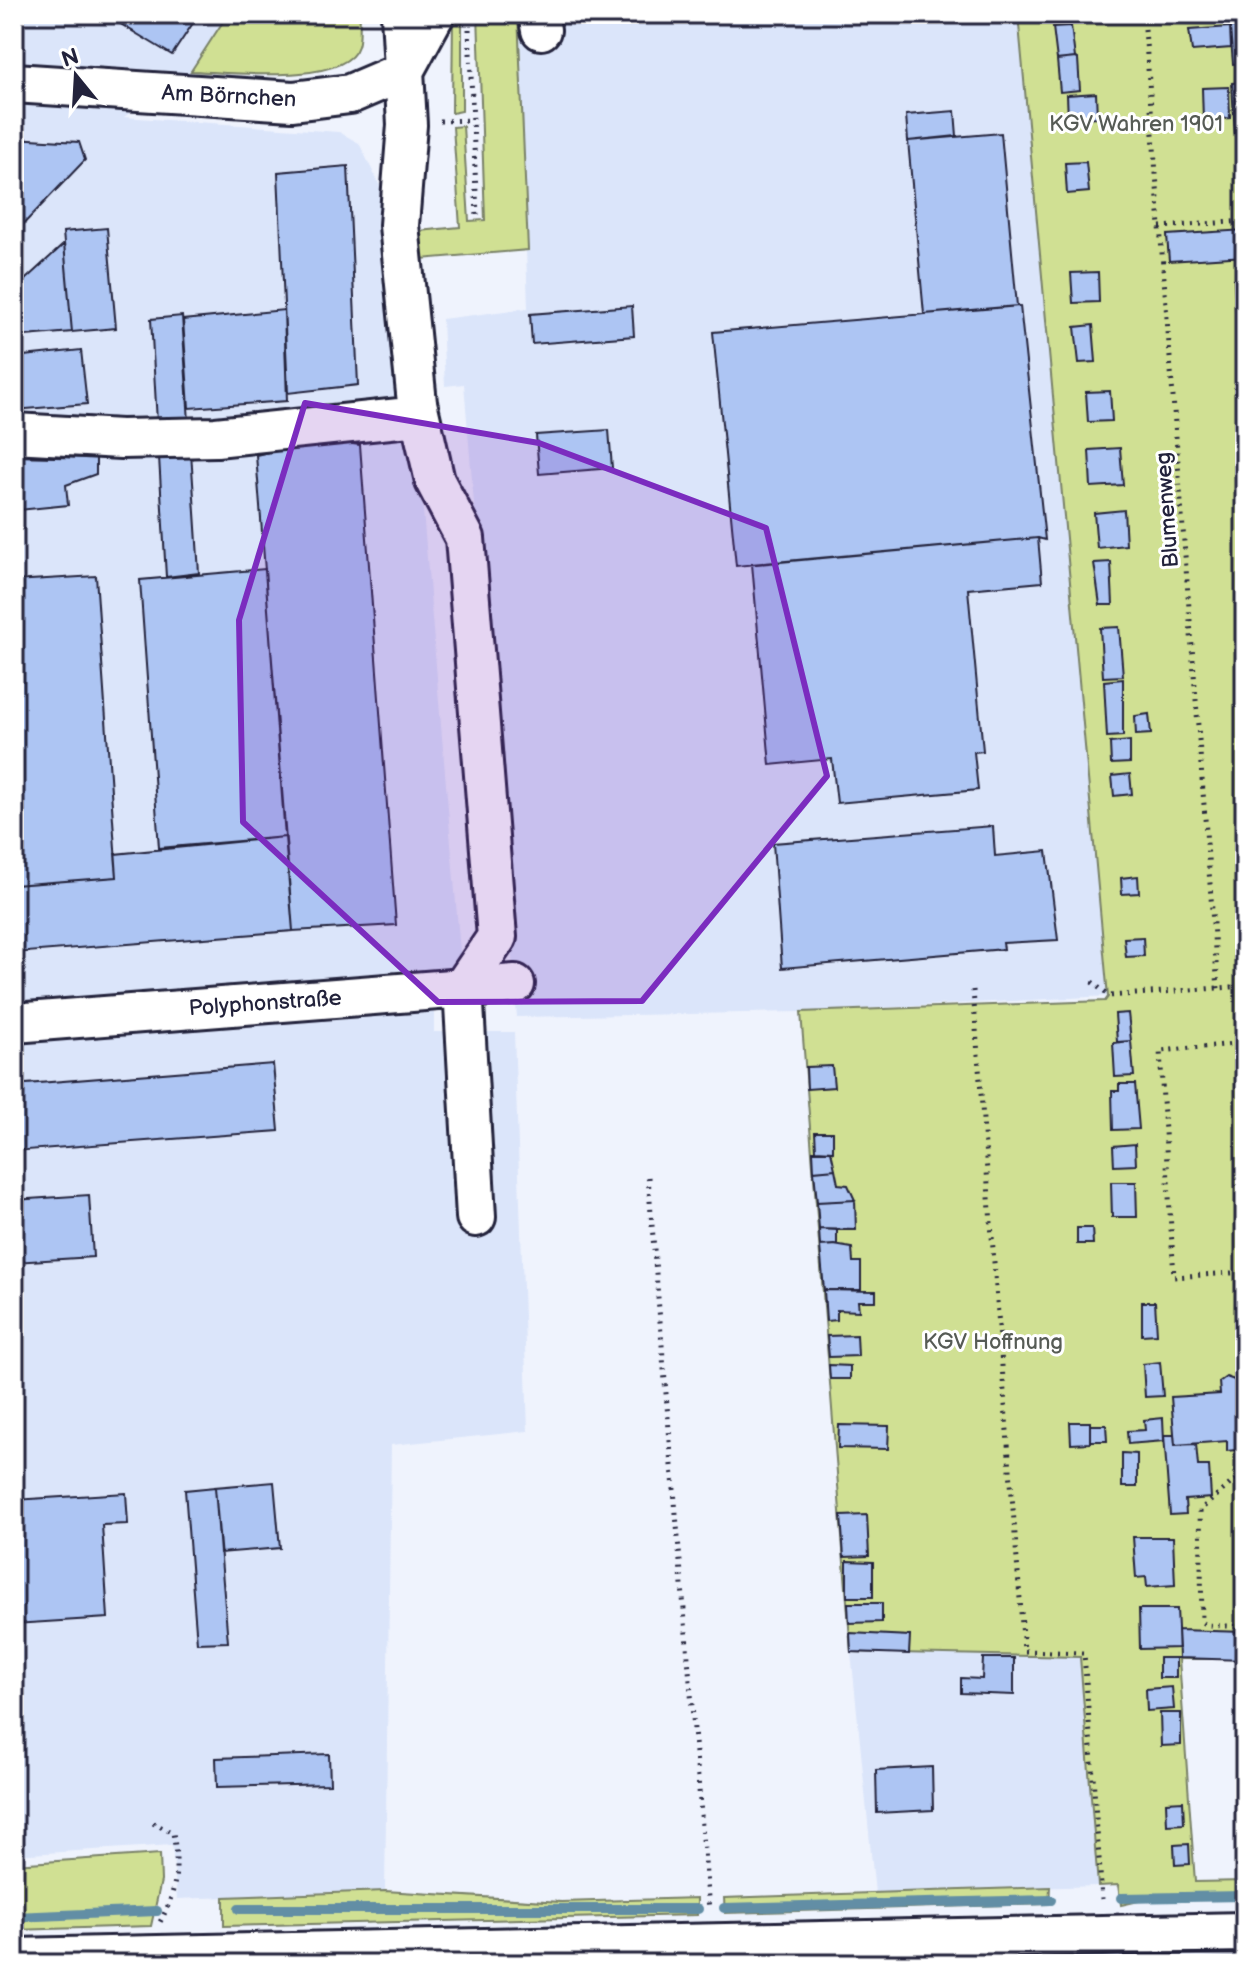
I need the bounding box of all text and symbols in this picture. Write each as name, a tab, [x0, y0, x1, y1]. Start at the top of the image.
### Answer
north arrow	[36, 36, 116, 116]
text: N	[58, 43, 82, 74]
street label: Am Börnchen	[161, 79, 297, 114]
park label: KGV Wahren 1901	[1049, 111, 1223, 138]
street label: Blumenweg	[1150, 451, 1185, 569]
street label: Polyphonstraße	[188, 985, 342, 1022]
park label: KGV Hoffnung	[923, 1329, 1063, 1356]

